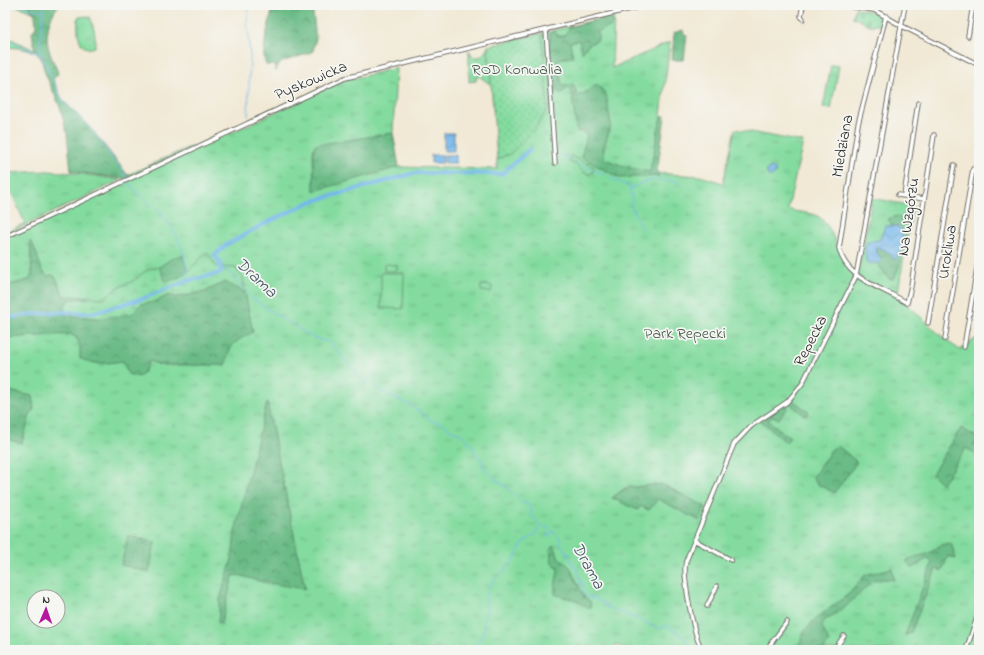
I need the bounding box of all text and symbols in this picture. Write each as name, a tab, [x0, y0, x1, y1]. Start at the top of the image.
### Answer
street label: Pyskowicka	[271, 55, 351, 107]
park label: ROD Konwalia	[472, 58, 562, 82]
street label: Miedziana	[826, 113, 860, 179]
street label: Na Wzgórzu	[892, 176, 926, 258]
street label: Urokliwa	[932, 223, 964, 281]
water label: Drama	[229, 252, 283, 305]
street label: Repecka	[788, 311, 834, 371]
park label: Park Repecki	[644, 322, 726, 346]
water label: Drama	[565, 538, 611, 594]
north arrow	[26, 589, 66, 629]
text: N	[42, 592, 50, 608]

